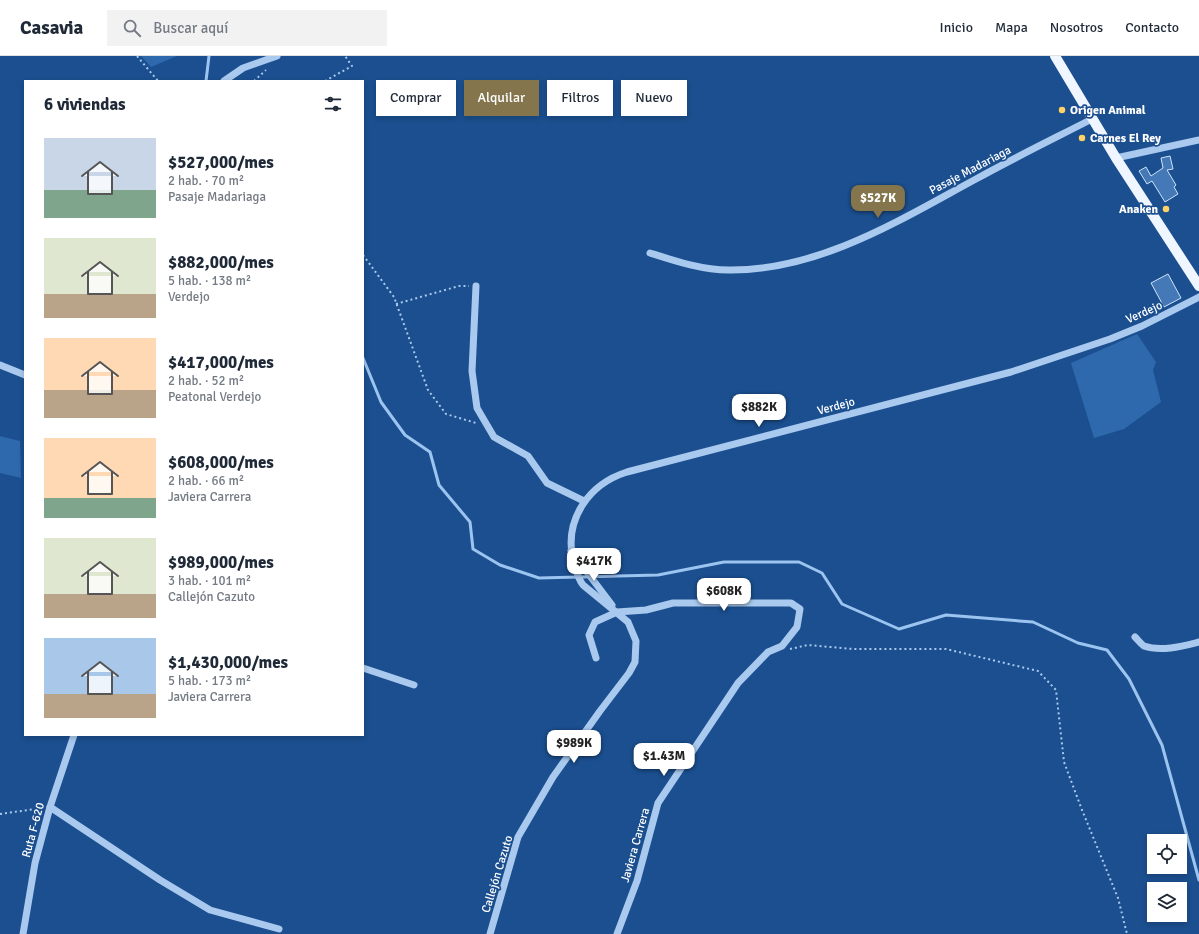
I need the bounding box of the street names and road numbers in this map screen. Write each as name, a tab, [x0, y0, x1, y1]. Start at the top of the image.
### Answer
street label: Pasaje Madariaga	[927, 143, 1014, 198]
street label: Verdejo	[1124, 298, 1165, 327]
street label: Verdejo	[816, 394, 857, 419]
street label: Ruta F-620	[19, 801, 48, 859]
street label: Javiera Carrera	[618, 806, 653, 884]
street label: Callejón Cazuto	[479, 834, 516, 915]

